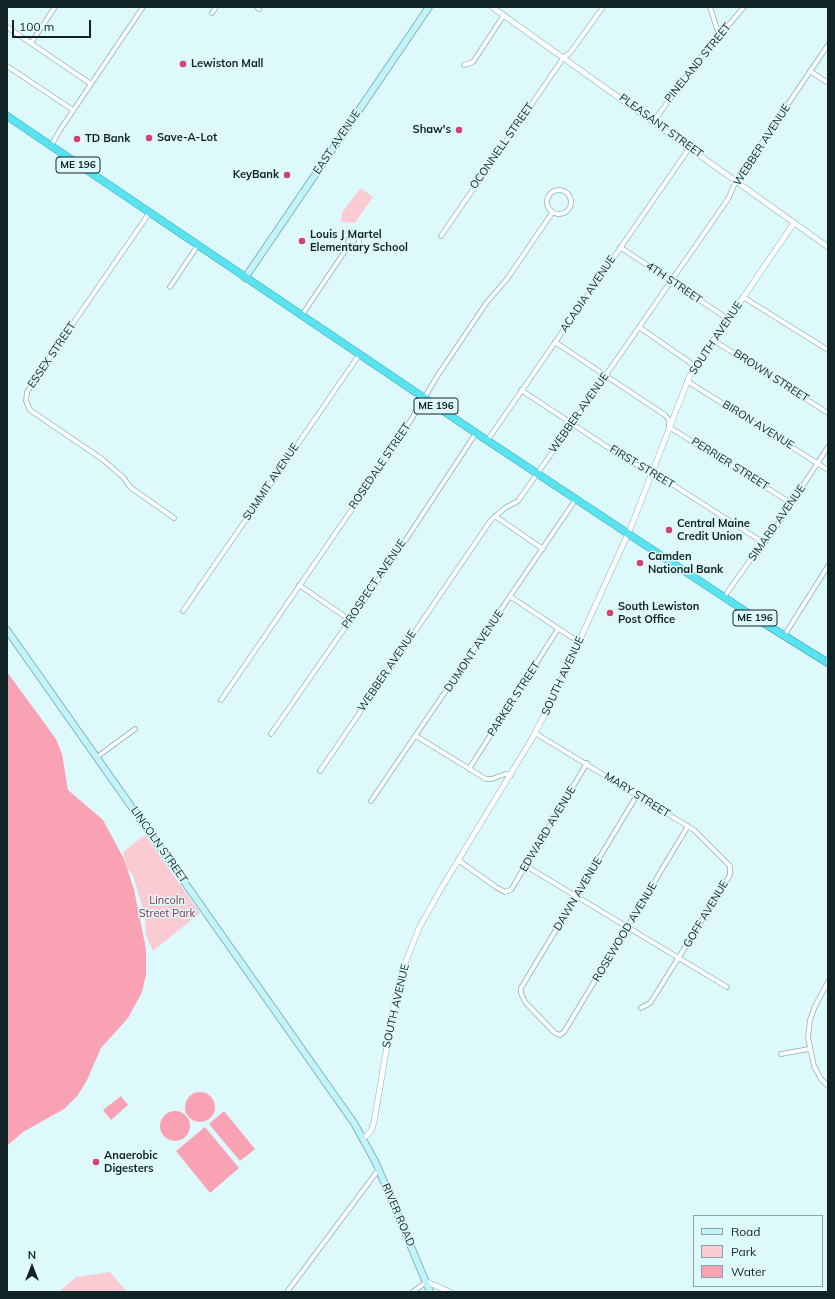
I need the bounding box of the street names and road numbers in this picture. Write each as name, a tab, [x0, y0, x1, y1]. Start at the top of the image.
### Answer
street label: PINELAND STREET	[662, 21, 734, 105]
street label: PLEASANT STREET	[616, 91, 706, 161]
street label: OCONNELL STREET	[467, 100, 537, 192]
street label: WEBBER AVENUE	[731, 102, 793, 188]
street label: EAST AVENUE	[311, 107, 363, 177]
road number: ME 196	[56, 157, 100, 173]
street label: ACADIA AVENUE	[557, 253, 619, 335]
street label: 4TH STREET	[643, 259, 705, 307]
street label: SOUTH AVENUE	[687, 299, 745, 377]
street label: ESSEX STREET	[25, 319, 79, 391]
street label: BROWN STREET	[731, 347, 811, 405]
street label: WEBBER AVENUE	[546, 370, 612, 456]
road number: ME 196	[414, 398, 458, 414]
street label: BIRON AVENUE	[720, 398, 796, 452]
street label: ROSEDALE STREET	[346, 420, 414, 512]
street label: PERRIER STREET	[689, 435, 771, 493]
street label: SUMMIT AVENUE	[240, 441, 302, 523]
street label: FIRST STREET	[607, 442, 677, 492]
street label: SIMARD AVENUE	[746, 482, 808, 564]
street label: PROSPECT AVENUE	[339, 537, 409, 631]
street label: DUMONT AVENUE	[442, 607, 506, 695]
road number: ME 196	[733, 610, 777, 626]
street label: WEBBER AVENUE	[355, 628, 419, 714]
street label: SOUTH AVENUE	[539, 634, 587, 718]
street label: PARKER STREET	[485, 659, 543, 739]
street label: MARY STREET	[602, 770, 672, 820]
street label: EDWARD AVENUE	[517, 784, 579, 874]
street label: LINCOLN STREET	[128, 804, 190, 886]
street label: DAWN AVENUE	[551, 855, 605, 933]
street label: GOFF AVENUE	[681, 878, 731, 950]
street label: ROSEWOOD AVENUE	[590, 880, 660, 984]
street label: SOUTH AVENUE	[380, 963, 412, 1049]
street label: RIVER ROAD	[379, 1181, 417, 1249]

